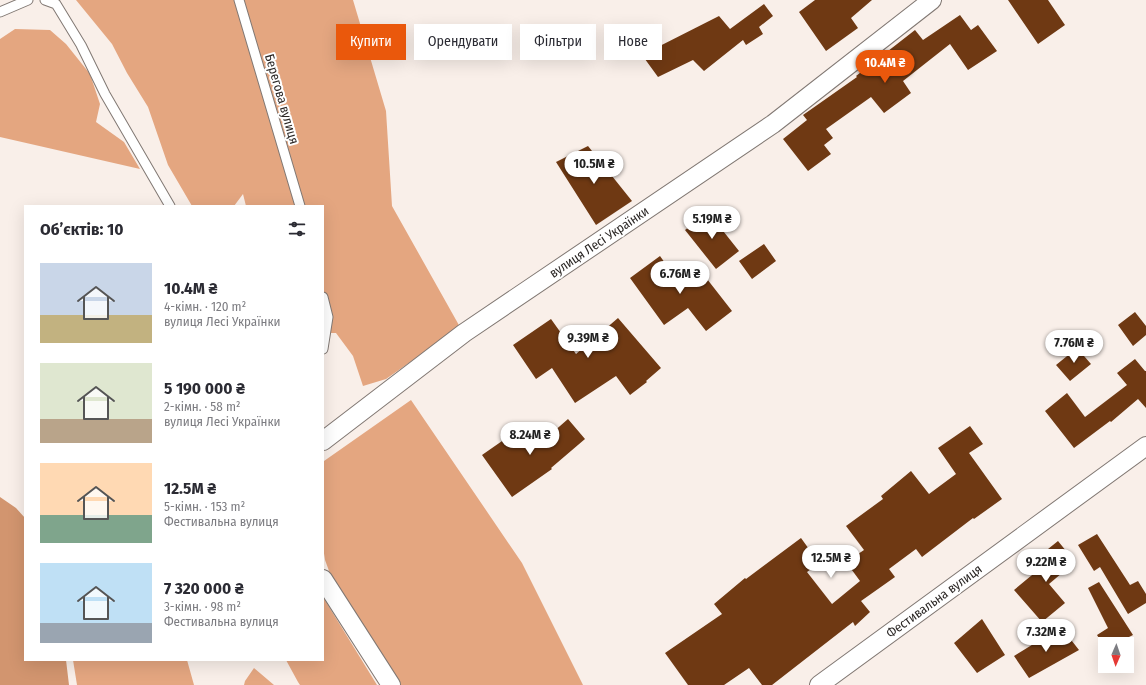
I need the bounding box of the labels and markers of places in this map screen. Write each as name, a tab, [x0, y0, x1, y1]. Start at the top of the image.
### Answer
pin: 10.4M ₴	[848, 50, 922, 84]
pin: 10.5M ₴	[557, 151, 631, 185]
pin: 5.19M ₴	[675, 206, 749, 240]
pin: 6.76M ₴	[643, 261, 717, 295]
pin: 9.39M ₴	[551, 325, 625, 359]
pin: 7.76M ₴	[1037, 330, 1111, 364]
pin: 8.24M ₴	[493, 422, 567, 456]
pin: 12.5M ₴	[794, 545, 868, 579]
pin: 9.22M ₴	[1009, 549, 1083, 583]
pin: 7.32M ₴	[1009, 619, 1083, 653]

